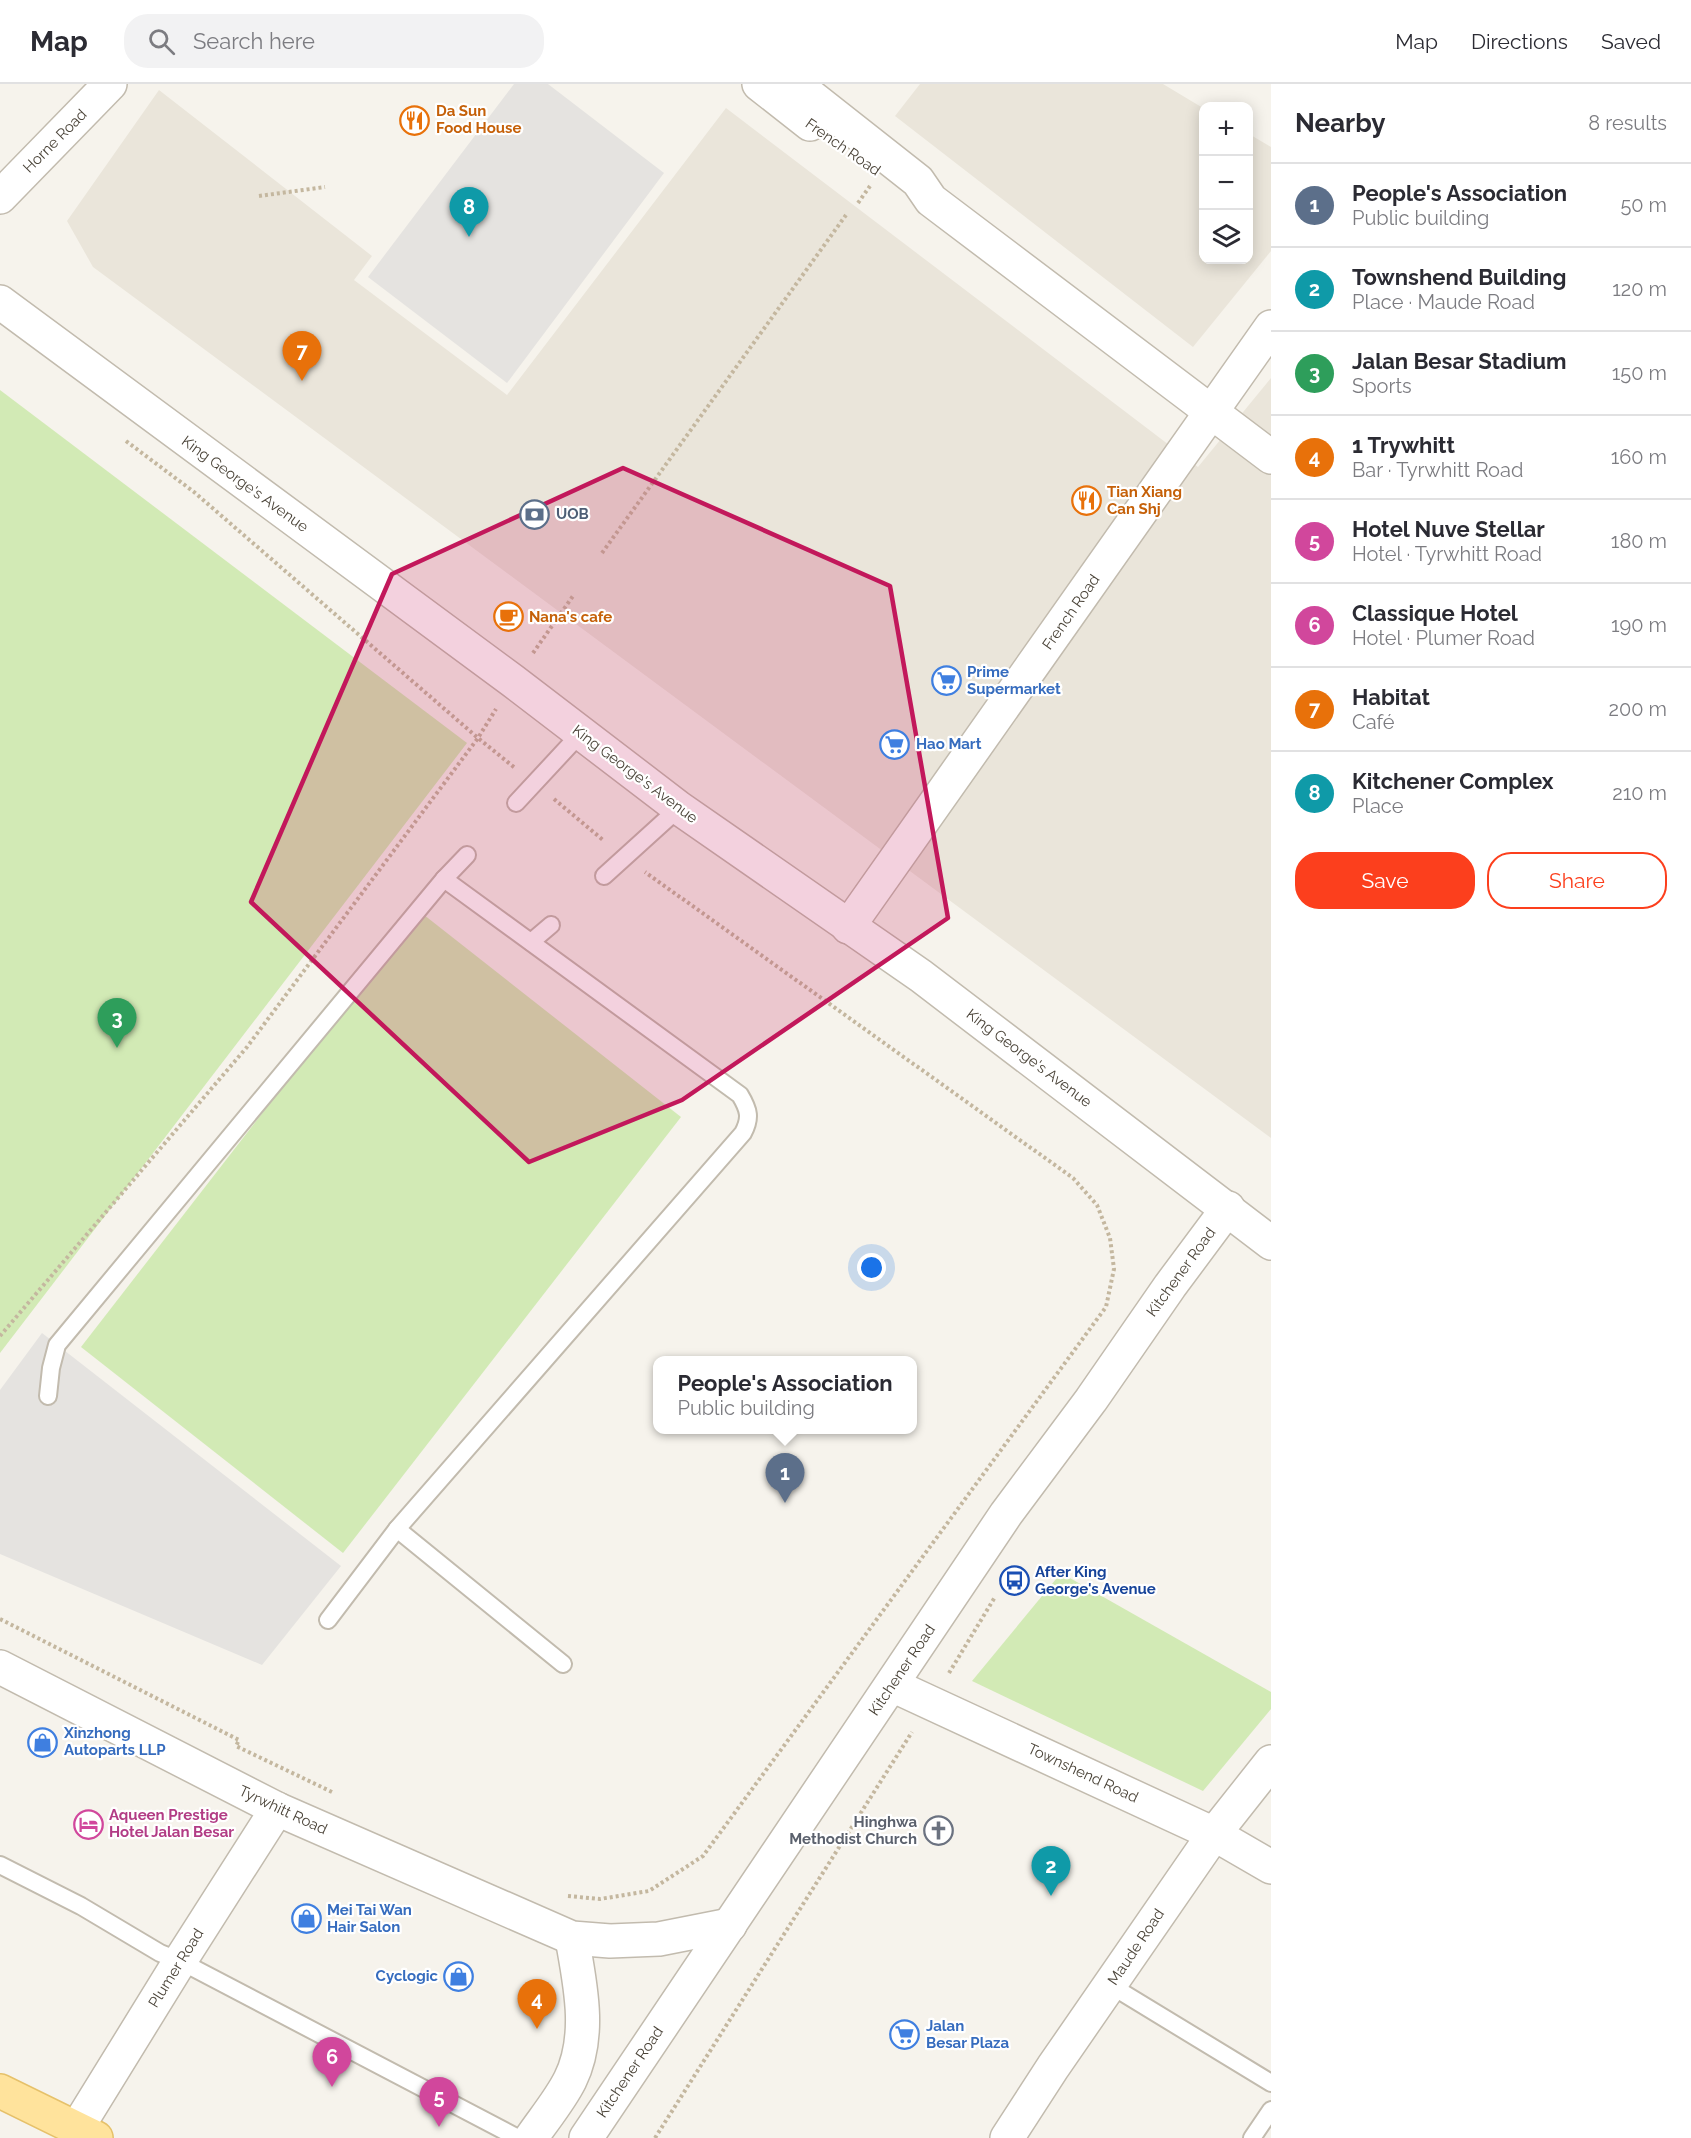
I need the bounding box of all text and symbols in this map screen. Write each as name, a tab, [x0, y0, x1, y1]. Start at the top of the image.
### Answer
search box	[124, 14, 544, 68]
text: Map	[30, 25, 88, 58]
icon: search	[145, 25, 178, 58]
text: Search here	[193, 28, 315, 54]
text: Map	[1395, 29, 1438, 54]
text: Directions	[1471, 29, 1568, 54]
text: Saved	[1601, 29, 1661, 54]
place label: Da Sun Food House	[436, 102, 521, 137]
map controls	[1199, 102, 1253, 264]
button: +	[1199, 102, 1253, 156]
restaurant icon: Da Sun Food House	[399, 104, 431, 136]
street label: Horne Road	[19, 105, 91, 177]
text: Nearby	[1295, 108, 1385, 138]
text: 8 results	[1588, 111, 1667, 135]
street label: French Road	[802, 114, 884, 180]
button: −	[1199, 156, 1253, 210]
text: People's Association	[1352, 180, 1567, 206]
pin: 8	[450, 188, 488, 237]
text: 1	[1310, 193, 1319, 217]
text: 50 m	[1620, 193, 1667, 217]
text: Public building	[1352, 206, 1489, 230]
button: layers	[1199, 210, 1253, 264]
text: Townshend Building	[1352, 264, 1566, 290]
text: 2	[1309, 277, 1320, 301]
text: 120 m	[1612, 277, 1667, 301]
text: Place · Maude Road	[1352, 290, 1535, 314]
pin: 7	[282, 332, 322, 381]
text: Jalan Besar Stadium	[1352, 348, 1567, 374]
text: 3	[1309, 361, 1320, 385]
text: 150 m	[1612, 361, 1667, 385]
text: Sports	[1352, 374, 1412, 398]
street label: King George's Avenue	[178, 432, 312, 536]
text: 1 Trywhitt	[1352, 432, 1455, 458]
text: 4	[1309, 445, 1320, 469]
text: 160 m	[1611, 445, 1667, 469]
text: Bar · Tyrwhitt Road	[1352, 458, 1523, 482]
place label: Tian Xiang Can Shj	[1107, 483, 1182, 518]
restaurant icon: Tian Xiang Can Shj	[1070, 485, 1102, 517]
bank icon: UOB	[519, 498, 551, 530]
place label: UOB	[556, 505, 589, 523]
text: Hotel Nuve Stellar	[1352, 516, 1545, 542]
text: 5	[1309, 529, 1320, 553]
text: 180 m	[1611, 529, 1667, 553]
text: Hotel · Tyrwhitt Road	[1352, 542, 1542, 566]
street label: French Road	[1038, 571, 1104, 653]
text: Classique Hotel	[1352, 600, 1518, 626]
cafe icon: Nana's cafe	[492, 601, 524, 633]
place label: Nana's cafe	[529, 608, 612, 626]
text: 6	[1308, 613, 1321, 637]
text: 190 m	[1611, 613, 1667, 637]
text: Hotel · Plumer Road	[1352, 626, 1535, 650]
place label: Prime Supermarket	[967, 663, 1061, 698]
supermarket icon: Prime Supermarket	[930, 665, 962, 697]
text: Habitat	[1352, 684, 1430, 710]
text: 7	[1309, 697, 1320, 721]
text: 200 m	[1609, 697, 1667, 721]
text: Café	[1352, 710, 1395, 734]
street label: King George's Avenue	[569, 721, 701, 827]
supermarket icon: Hao Mart	[879, 728, 911, 760]
place label: Hao Mart	[916, 735, 982, 753]
text: Kitchener Complex	[1352, 768, 1553, 794]
text: 8	[1308, 781, 1321, 805]
text: 210 m	[1612, 781, 1667, 805]
text: Place	[1352, 794, 1403, 818]
button: Save	[1295, 852, 1475, 909]
button: Share	[1487, 852, 1667, 909]
pin: 3	[98, 998, 136, 1048]
street label: King George's Avenue	[963, 1005, 1095, 1111]
street label: Kitchener Road	[1143, 1224, 1219, 1320]
your location	[857, 1253, 886, 1282]
popup	[653, 1356, 917, 1434]
text: People's Association	[677, 1370, 893, 1396]
text: Public building	[677, 1396, 815, 1420]
pin: 1	[766, 1454, 804, 1503]
place label: After King George's Avenue	[1035, 1563, 1156, 1598]
bus stop icon: After King George's Avenue	[998, 1565, 1030, 1597]
street label: Kitchener Road	[865, 1621, 939, 1719]
place label: Xinzhong Autoparts LLP	[63, 1724, 166, 1759]
shop icon: Xinzhong Autoparts LLP	[27, 1726, 59, 1758]
street label: Townshend Road	[1025, 1740, 1141, 1806]
street label: Tyrwhitt Road	[236, 1782, 330, 1838]
place label: Aqueen Prestige Hotel Jalan Besar	[109, 1806, 234, 1841]
hotel icon: Aqueen Prestige Hotel Jalan Besar	[72, 1808, 104, 1840]
place label: Hinghwa Methodist Church	[789, 1813, 917, 1848]
church icon: Hinghwa Methodist Church	[922, 1815, 954, 1847]
pin: 2	[1032, 1846, 1070, 1896]
place label: Mei Tai Wan Hair Salon	[327, 1901, 412, 1936]
shop icon: Mei Tai Wan Hair Salon	[290, 1903, 322, 1935]
street label: Maude Road	[1104, 1905, 1168, 1989]
street label: Plumer Road	[145, 1925, 207, 2011]
shop icon: Cyclogic	[443, 1960, 475, 1992]
place label: Cyclogic	[376, 1967, 439, 1985]
pin: 4	[518, 1980, 556, 2029]
place label: Jalan Besar Plaza	[926, 2017, 1009, 2052]
supermarket icon: Jalan Besar Plaza	[889, 2019, 921, 2051]
street label: Kitchener Road	[593, 2023, 667, 2121]
pin: 6	[312, 2038, 352, 2087]
pin: 5	[420, 2078, 458, 2127]

